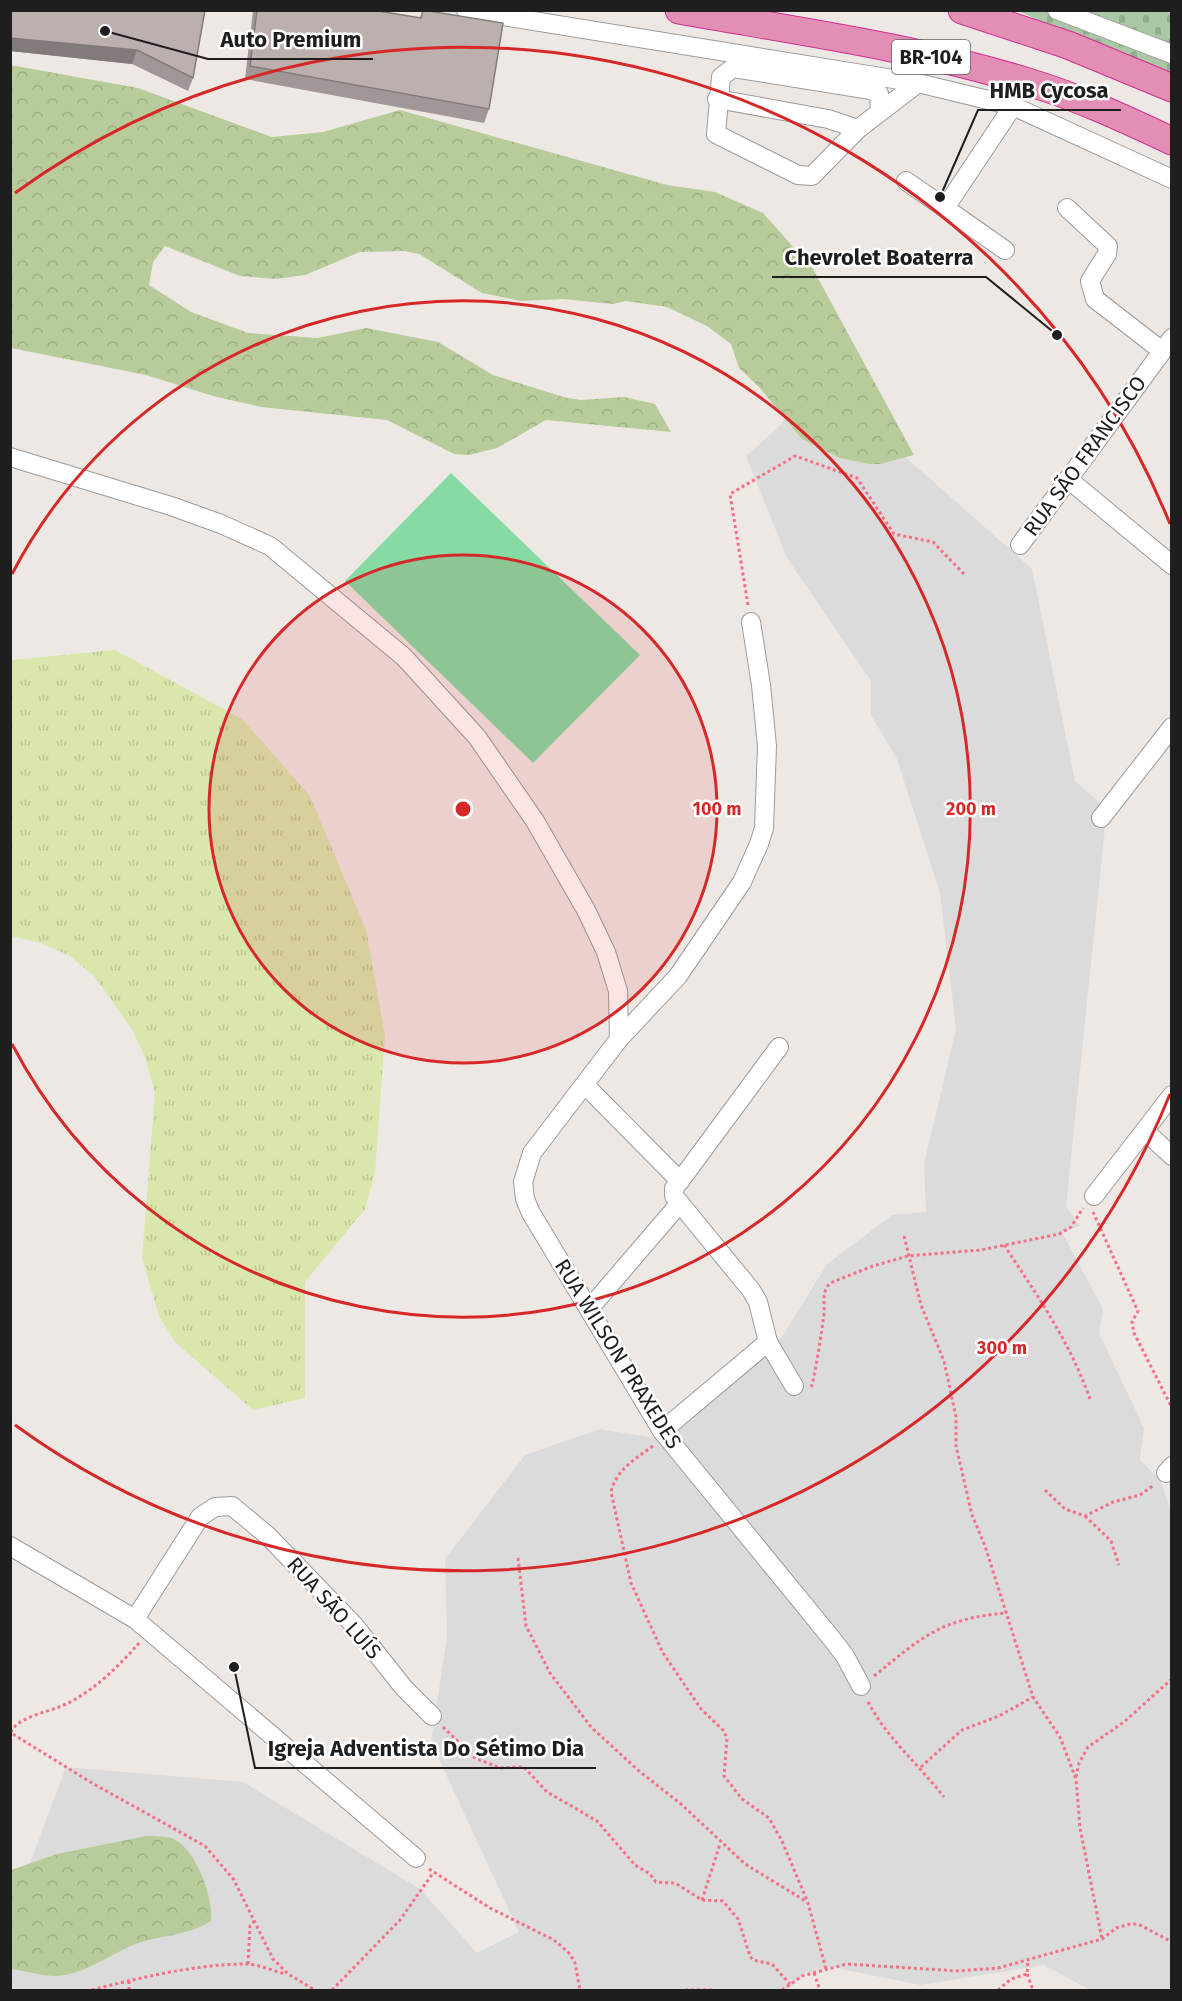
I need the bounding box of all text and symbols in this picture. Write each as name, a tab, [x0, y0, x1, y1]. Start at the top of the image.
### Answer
callout: Auto Premium	[208, 19, 373, 59]
text: Auto Premium	[220, 26, 361, 53]
road number: BR-104	[892, 40, 970, 74]
callout: HMB Cycosa	[978, 70, 1121, 110]
text: HMB Cycosa	[990, 77, 1108, 104]
callout: Chevrolet Boaterra	[772, 237, 986, 277]
text: Chevrolet Boaterra	[784, 244, 974, 271]
street label: RUA SÃO FRANCISCO	[1018, 371, 1152, 541]
text: 100 m	[693, 798, 741, 820]
text: 200 m	[946, 798, 996, 820]
centre of rings	[453, 799, 473, 819]
street label: RUA WILSON PRAXEDES	[549, 1254, 687, 1454]
text: 300 m	[976, 1337, 1027, 1359]
street label: RUA SÃO LUÍS	[281, 1552, 387, 1664]
callout: Igreja Adventista Do Sétimo Dia	[255, 1728, 596, 1768]
text: Igreja Adventista Do Sétimo Dia	[268, 1735, 584, 1762]

